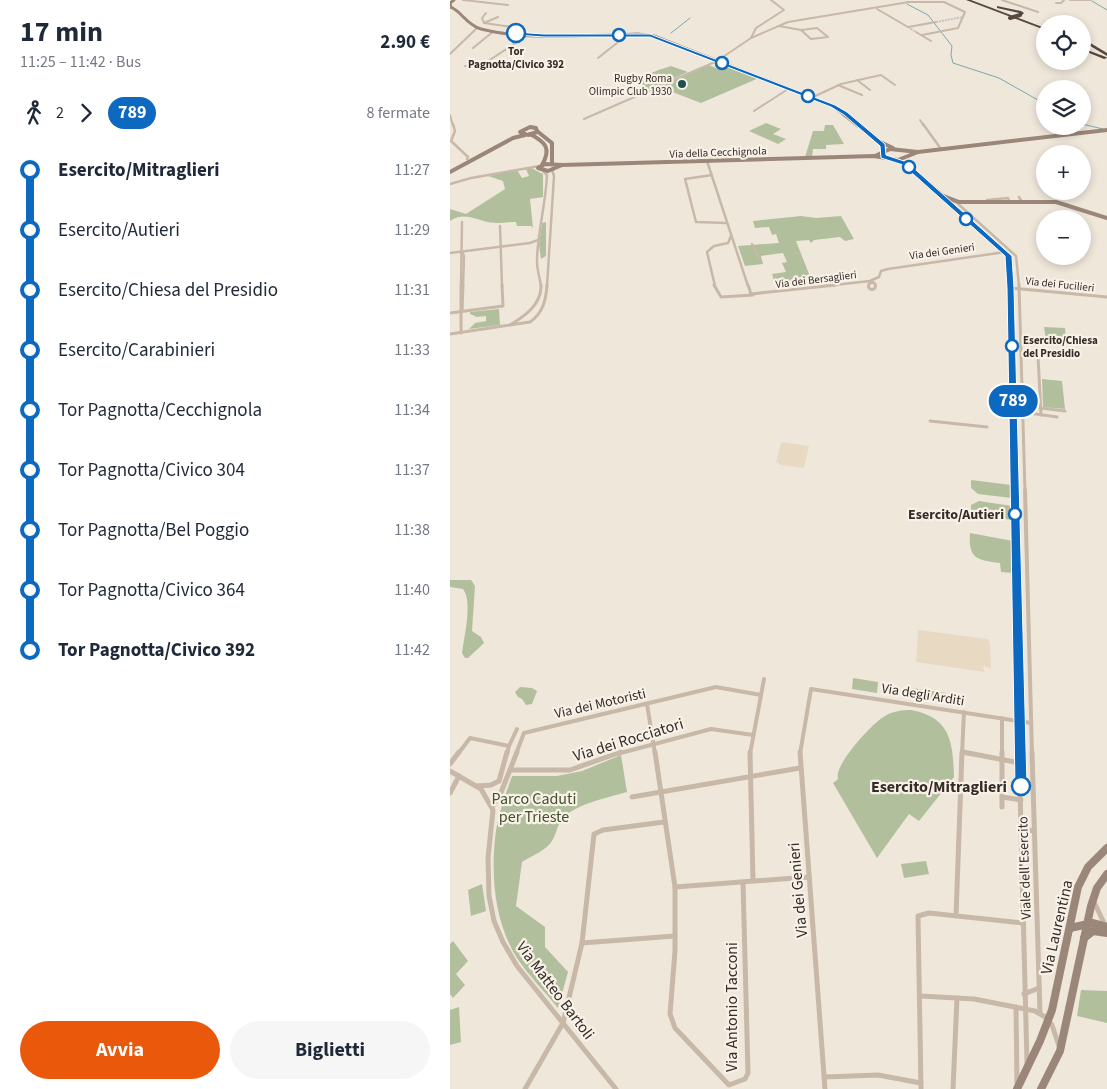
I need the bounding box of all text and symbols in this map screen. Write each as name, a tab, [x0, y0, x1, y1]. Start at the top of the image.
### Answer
text: 17 min	[20, 12, 103, 52]
map controls	[1036, 15, 1091, 265]
button: locate	[1036, 15, 1091, 70]
marker: Tor Pagnotta/Civico 392	[506, 23, 526, 43]
unlabelled marker	[612, 28, 626, 42]
text: 2.90 €	[380, 29, 430, 56]
place label: Tor Pagnotta/Civico 392	[468, 44, 564, 72]
text: 11:25 – 11:42 · Bus	[20, 51, 141, 73]
unlabelled marker	[715, 56, 729, 70]
place label: Rugby Roma Olimpic Club 1930	[589, 71, 672, 99]
marker: Rugby Roma Olimpic Club 1930	[676, 78, 688, 90]
button: layers	[1036, 80, 1091, 135]
unlabelled marker	[801, 89, 815, 103]
icon: walk	[20, 99, 48, 127]
icon: forward	[72, 99, 100, 127]
text: 789	[118, 100, 146, 125]
text: 2	[56, 102, 64, 124]
text: 8 fermate	[367, 102, 430, 124]
street label: Via della Cecchignola	[669, 143, 767, 162]
button: +	[1036, 145, 1091, 200]
text: Esercito/Mitraglieri	[58, 157, 220, 184]
text: 11:27	[394, 159, 430, 181]
unlabelled marker	[902, 160, 916, 174]
button: −	[1036, 210, 1091, 265]
unlabelled marker	[959, 212, 973, 226]
text: Esercito/Autieri	[58, 217, 180, 244]
text: 11:29	[394, 219, 430, 241]
street label: Via dei Genieri	[909, 240, 976, 263]
street label: Via dei Bersaglieri	[775, 267, 857, 292]
street label: Via dei Fucilieri	[1025, 273, 1095, 296]
text: Esercito/Chiesa del Presidio	[58, 277, 278, 304]
text: 11:31	[394, 279, 430, 301]
place label: Esercito/Chiesa del Presidio	[1023, 333, 1098, 361]
text: Esercito/Carabinieri	[58, 337, 215, 364]
text: 11:33	[394, 339, 430, 361]
marker: Esercito/Chiesa del Presidio	[1005, 339, 1019, 353]
line badge: 789	[984, 385, 1042, 417]
text: 789	[999, 388, 1027, 413]
text: Tor Pagnotta/Cecchignola	[58, 397, 262, 424]
text: 11:34	[394, 399, 430, 421]
text: Tor Pagnotta/Civico 304	[58, 457, 245, 484]
text: 11:37	[394, 459, 430, 481]
place label: Esercito/Autieri	[908, 505, 1004, 525]
marker: Esercito/Autieri	[1008, 507, 1022, 521]
text: Tor Pagnotta/Bel Poggio	[58, 517, 249, 544]
text: 11:38	[394, 519, 430, 541]
text: Tor Pagnotta/Civico 364	[58, 577, 245, 604]
text: 11:40	[394, 579, 430, 601]
text: Tor Pagnotta/Civico 392	[58, 637, 255, 664]
text: 11:42	[394, 639, 430, 661]
street label: Via degli Arditi	[880, 679, 966, 711]
street label: Via dei Motoristi	[553, 684, 648, 724]
street label: Via dei Rocciatori	[570, 713, 686, 767]
place label: Esercito/Mitraglieri	[871, 776, 1007, 798]
marker: Esercito/Mitraglieri	[1011, 776, 1031, 796]
park label: Parco Caduti per Trieste	[492, 788, 576, 828]
street label: Viale dell'Esercito	[1013, 816, 1037, 920]
street label: Via dei Genieri	[783, 841, 813, 938]
street label: Via Laurentina	[1035, 878, 1079, 977]
street label: Via Matteo Bartoli	[511, 937, 599, 1044]
street label: Via Antonio Tacconi	[721, 942, 743, 1072]
button: Avvia	[20, 1021, 220, 1079]
button: Biglietti	[230, 1021, 430, 1079]

